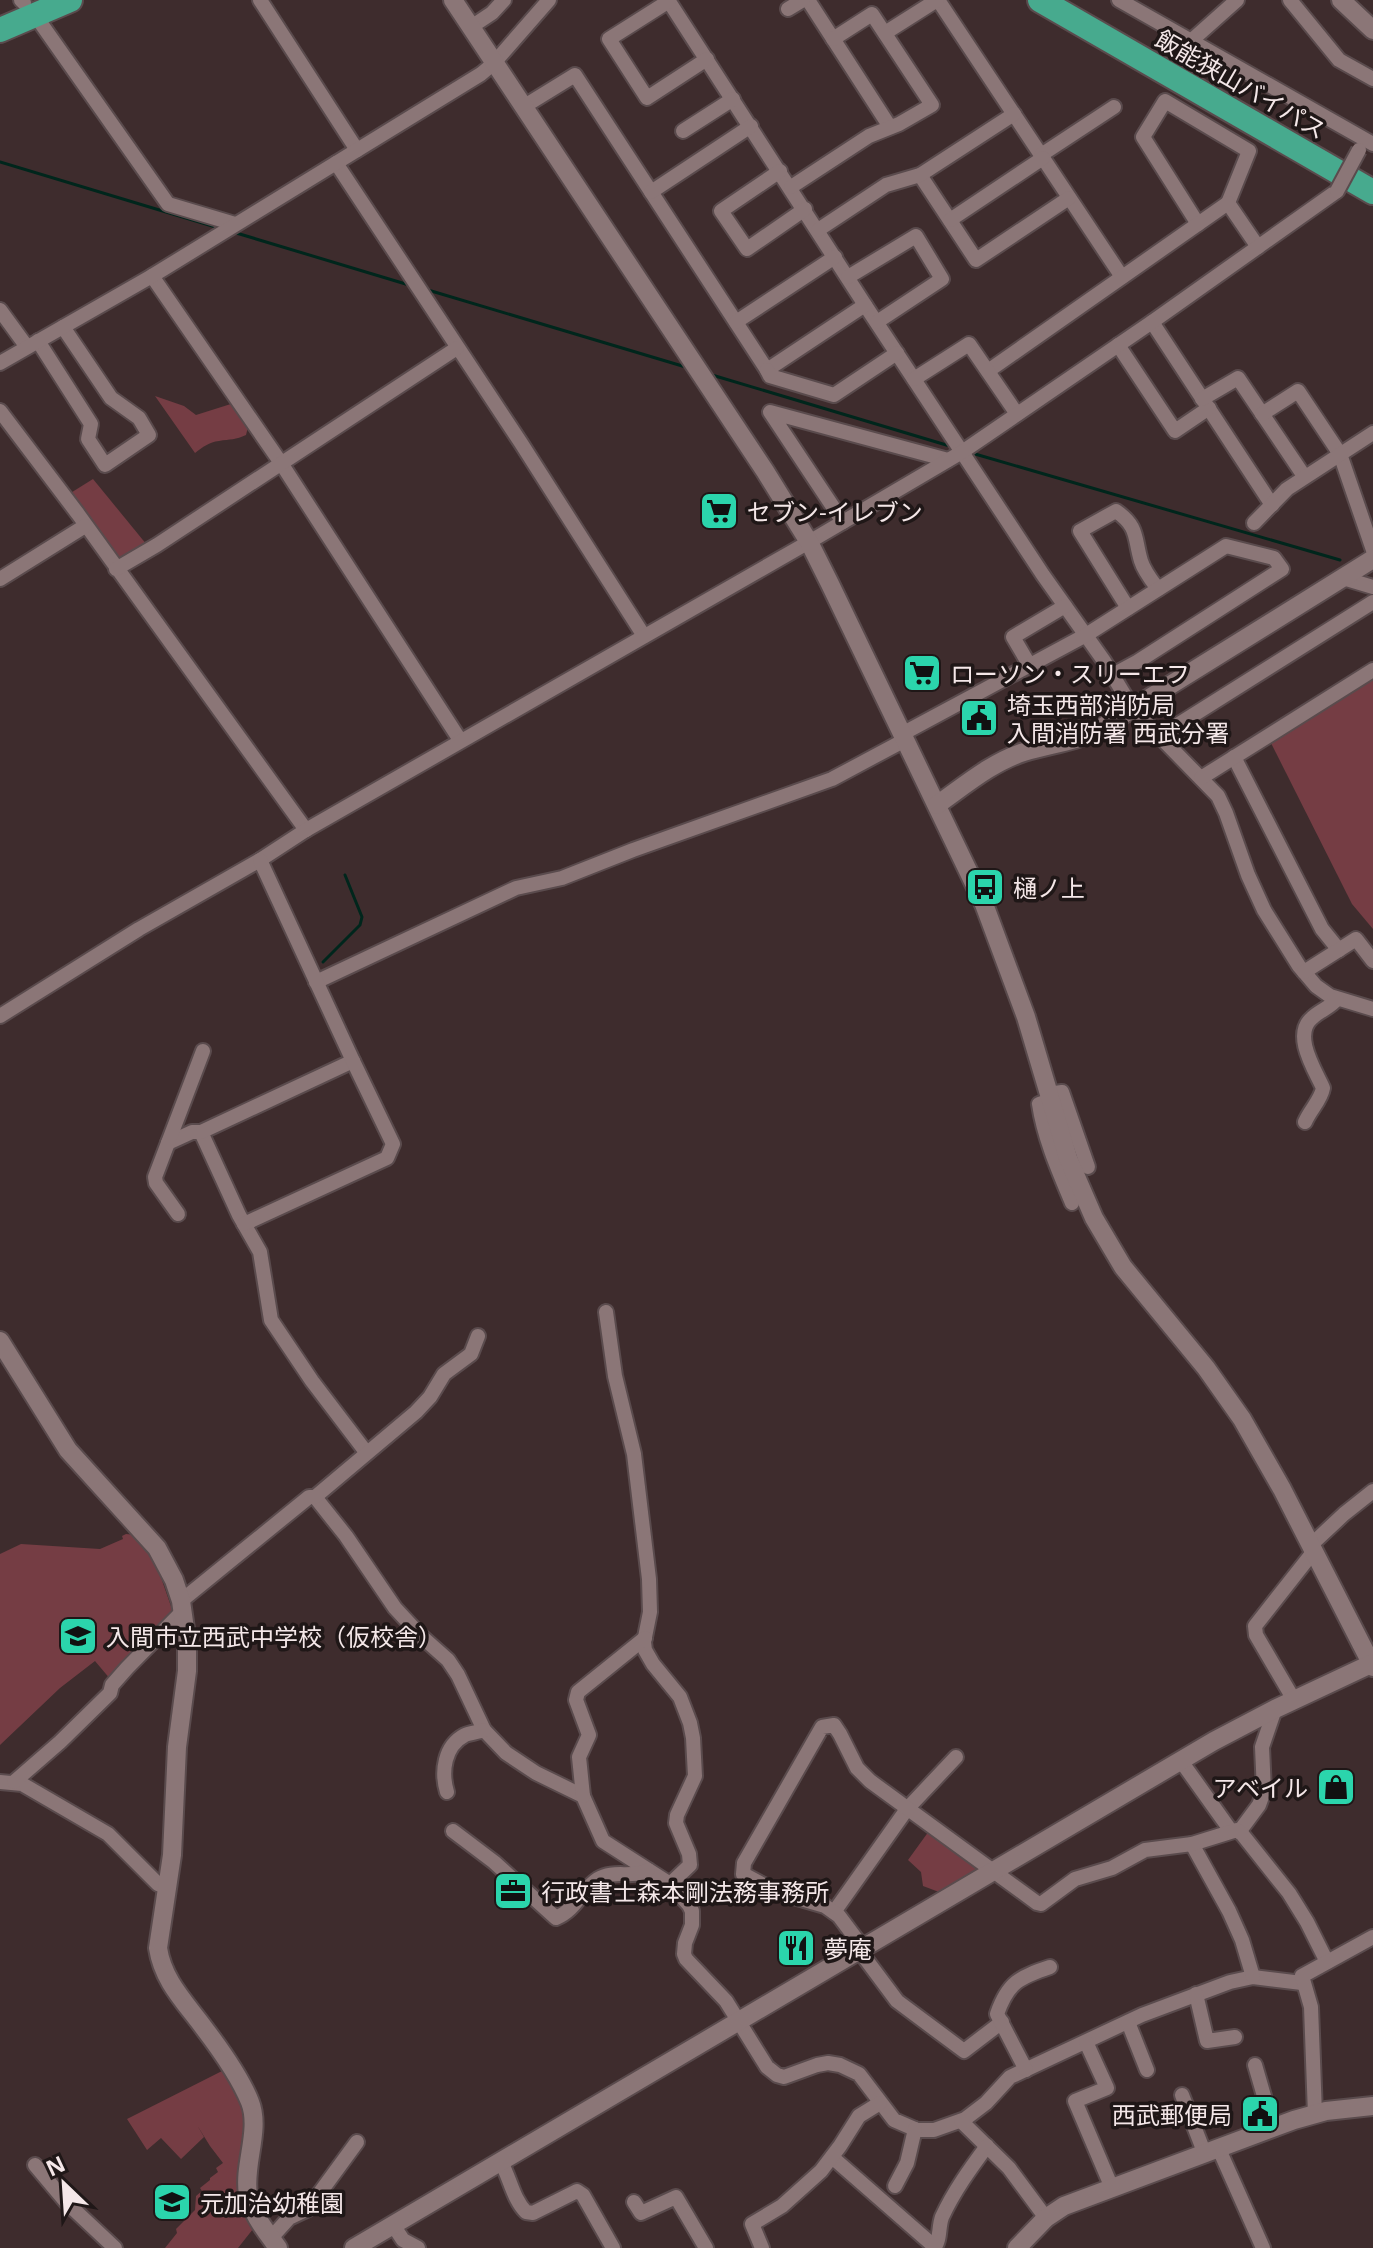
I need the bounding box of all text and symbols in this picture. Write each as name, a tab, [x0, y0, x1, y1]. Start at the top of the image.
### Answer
street label: 飯能狭山バイパス	[1150, 22, 1332, 146]
supermarket icon: セブン-イレブン	[698, 490, 740, 532]
place label: セブン-イレブン	[747, 495, 923, 528]
supermarket icon: ローソン・スリーエフ	[901, 652, 943, 694]
place label: ローソン・スリーエフ	[950, 657, 1190, 690]
place label: 埼玉西部消防局 入間消防署 西武分署	[1007, 688, 1229, 749]
public building icon: 埼玉西部消防局 入間消防署 西武分署	[958, 697, 1000, 739]
bus stop icon: 樋ノ上	[964, 866, 1006, 908]
place label: 樋ノ上	[1013, 871, 1085, 904]
school or university icon: 入間市立西武中学校（仮校舎）	[57, 1615, 99, 1657]
place label: 入間市立西武中学校（仮校舎）	[106, 1620, 442, 1653]
shop icon: アベイル	[1315, 1766, 1357, 1808]
place label: アベイル	[1212, 1771, 1308, 1804]
office icon: 行政書士森本剛法務事務所	[492, 1870, 534, 1912]
place label: 行政書士森本剛法務事務所	[541, 1875, 829, 1908]
restaurant icon: 夢庵	[775, 1927, 817, 1969]
place label: 夢庵	[824, 1932, 872, 1965]
public building icon: 西武郵便局	[1239, 2093, 1281, 2135]
place label: 西武郵便局	[1112, 2098, 1232, 2131]
north arrow	[24, 2144, 104, 2224]
text: N	[41, 2148, 70, 2182]
school or university icon: 元加治幼稚園	[151, 2181, 193, 2223]
place label: 元加治幼稚園	[200, 2186, 344, 2219]

